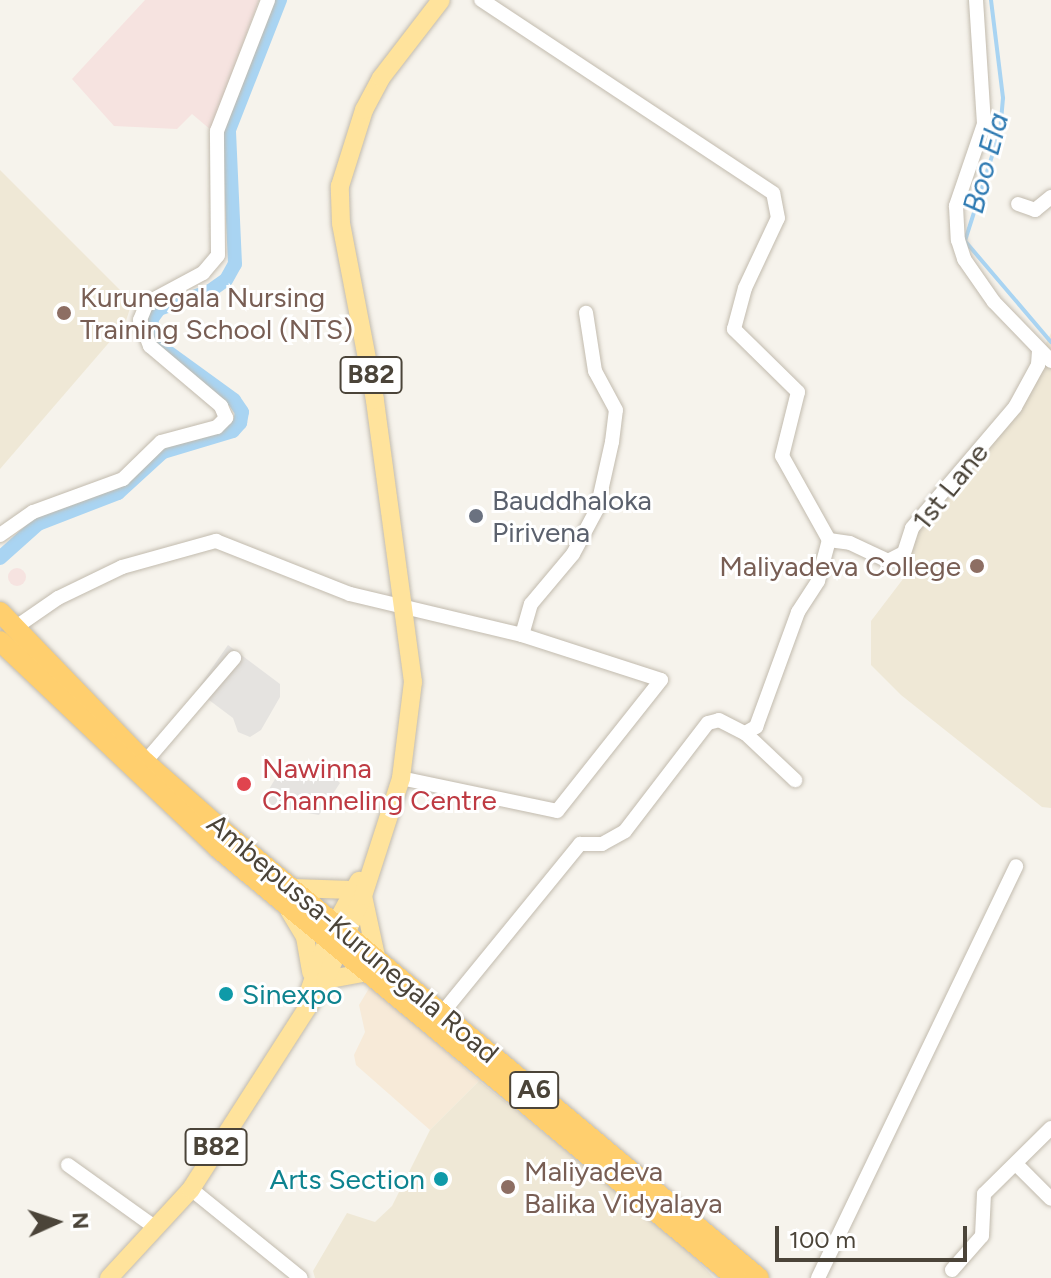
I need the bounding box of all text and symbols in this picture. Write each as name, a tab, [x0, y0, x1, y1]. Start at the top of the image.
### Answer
water label: Boo Ela	[955, 109, 1017, 217]
place label: Kurunegala Nursing Training School (NTS)	[80, 280, 353, 346]
marker: Kurunegala Nursing Training School (NTS)	[55, 304, 73, 322]
road number: B82	[339, 353, 403, 397]
street label: 1st Lane	[905, 436, 995, 536]
place label: Bauddhaloka Pirivena	[492, 483, 652, 549]
marker: Bauddhaloka Pirivena	[467, 507, 485, 525]
place label: Maliyadeva College	[719, 549, 961, 583]
marker: Maliyadeva College	[968, 557, 986, 575]
place label: Nawinna Channeling Centre	[262, 751, 497, 817]
marker: Nawinna Channeling Centre	[233, 773, 255, 795]
street label: Ambepussa-Kurunegala Road	[201, 806, 505, 1070]
place label: Sinexpo	[242, 977, 343, 1011]
marker: Sinexpo	[217, 985, 235, 1003]
road number: A6	[508, 1068, 560, 1112]
road number: B82	[184, 1125, 248, 1169]
place label: Maliyadeva Balika Vidyalaya	[524, 1154, 722, 1220]
place label: Arts Section	[269, 1162, 425, 1196]
marker: Arts Section	[432, 1170, 450, 1188]
marker: Maliyadeva Balika Vidyalaya	[499, 1178, 517, 1196]
north arrow	[16, 1182, 96, 1262]
scale bar	[779, 1210, 971, 1260]
text: N	[67, 1212, 94, 1230]
text: 100 m	[789, 1225, 856, 1254]

